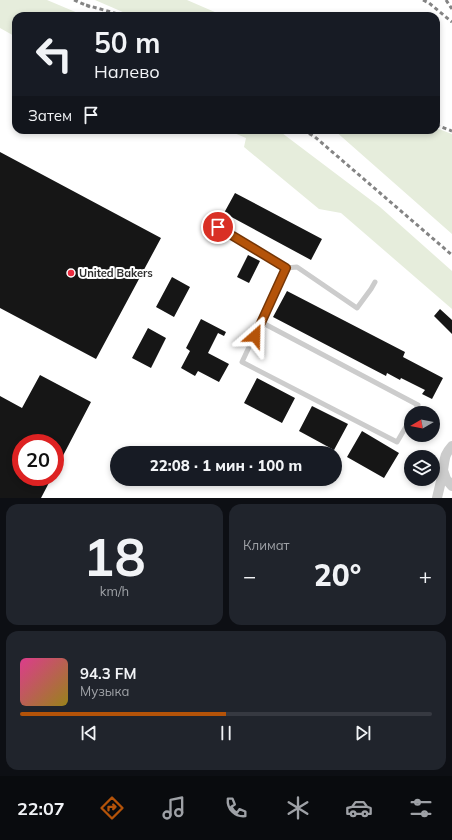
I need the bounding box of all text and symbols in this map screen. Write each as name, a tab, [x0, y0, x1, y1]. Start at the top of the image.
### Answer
text: 50 m	[94, 25, 160, 60]
icon: left	[28, 28, 80, 80]
text: Налево	[94, 60, 160, 83]
icon: arrive	[80, 104, 102, 126]
text: Затем	[28, 106, 72, 125]
pin	[201, 210, 235, 244]
icon: arrive	[207, 216, 229, 238]
place label: United Bakers	[79, 266, 153, 280]
marker: United Bakers	[66, 268, 76, 278]
position arrow	[234, 315, 276, 357]
north arrow	[404, 406, 440, 442]
map controls	[404, 406, 440, 486]
speed limit sign: 20	[12, 434, 64, 486]
button: layers	[404, 450, 440, 486]
text: 22:08 · 1 мин · 100 m	[150, 456, 302, 475]
text: 18	[83, 524, 146, 589]
text: Климат	[243, 537, 290, 553]
text: 20°	[314, 556, 361, 594]
text: −	[243, 562, 256, 590]
text: +	[419, 562, 432, 590]
text: km/h	[100, 583, 129, 599]
text: 94.3 FM	[80, 664, 136, 683]
text: Музыка	[80, 683, 129, 699]
icon: previous	[78, 722, 100, 744]
icon: pause	[215, 722, 237, 744]
icon: next	[352, 722, 374, 744]
icon: directions	[98, 794, 126, 822]
icon: music	[160, 794, 188, 822]
icon: phone	[222, 794, 250, 822]
icon: climate	[284, 794, 312, 822]
icon: car	[345, 794, 373, 822]
icon: filters	[407, 794, 435, 822]
text: 22:07	[17, 797, 65, 820]

